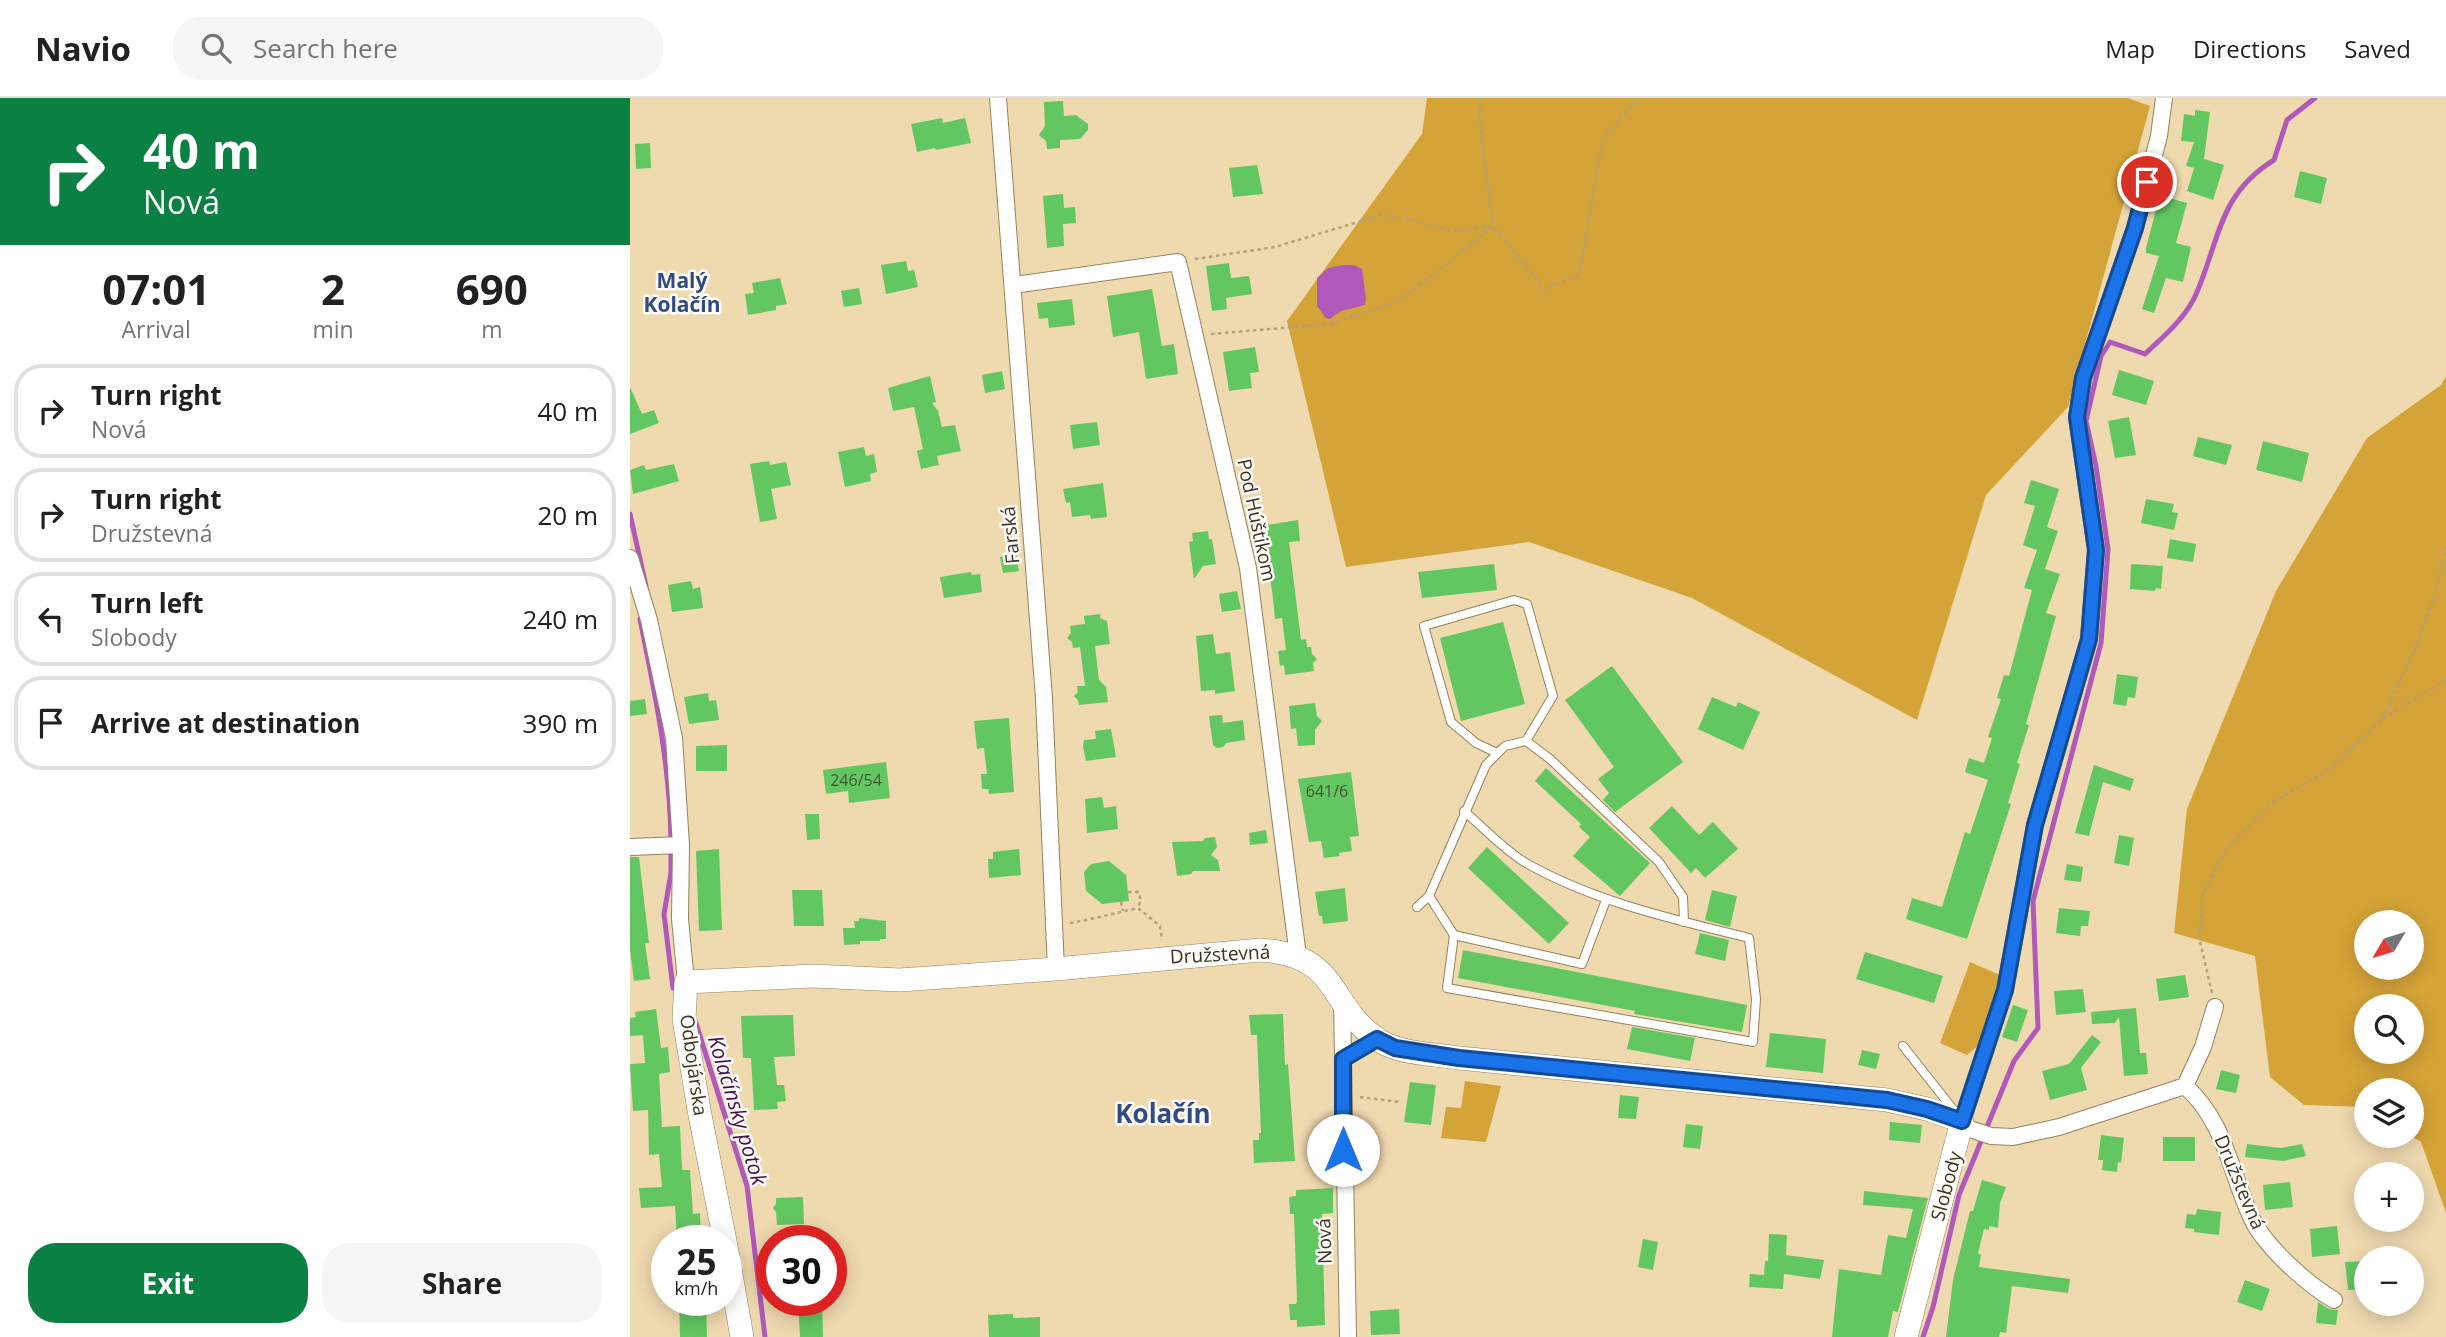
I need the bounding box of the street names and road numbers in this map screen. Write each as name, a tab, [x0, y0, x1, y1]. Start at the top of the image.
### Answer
street label: Pod Húštikom	[1231, 456, 1283, 584]
street label: Farská	[995, 505, 1025, 565]
street label: Družstevná	[1169, 938, 1271, 970]
street label: Odbojárska	[674, 1013, 714, 1117]
street label: Družstevná	[2208, 1131, 2272, 1233]
street label: Slobody	[1924, 1148, 1968, 1224]
street label: Nová	[1310, 1218, 1338, 1264]

